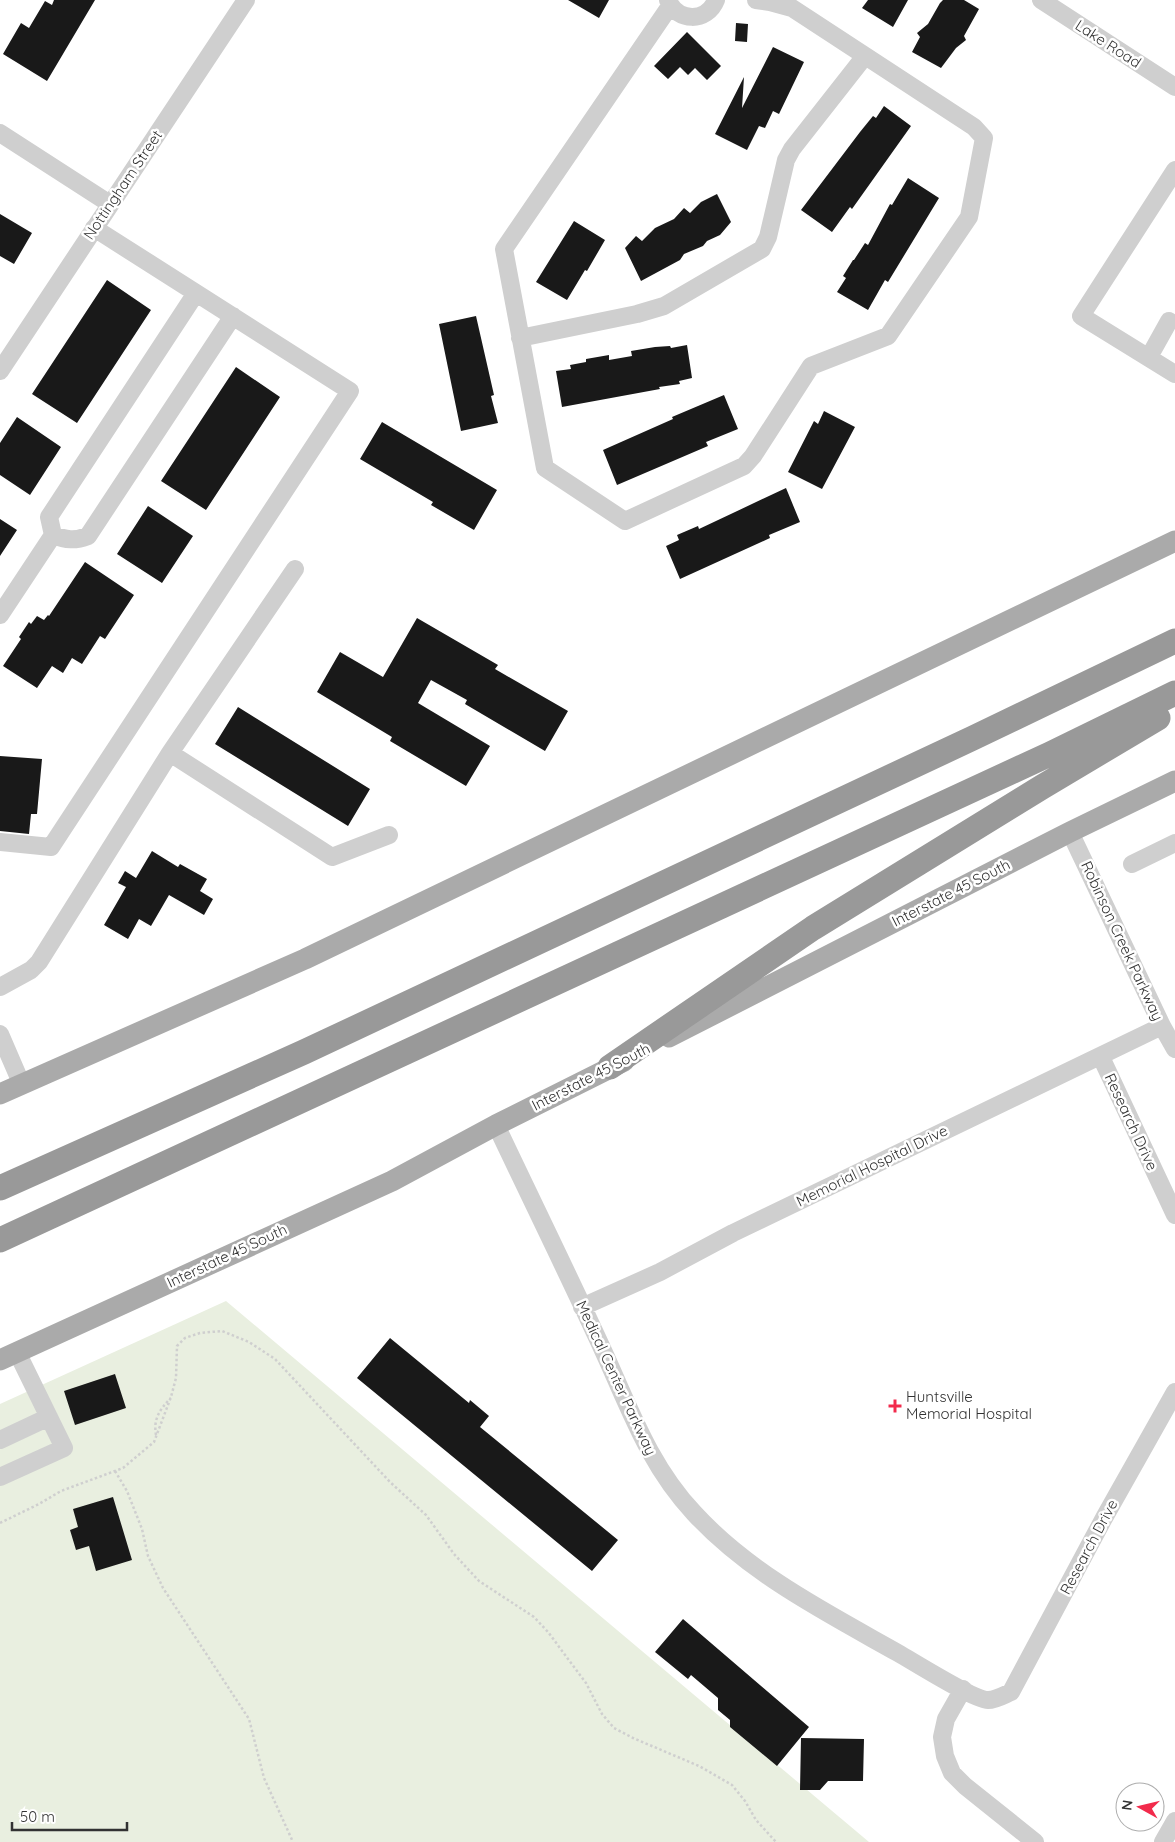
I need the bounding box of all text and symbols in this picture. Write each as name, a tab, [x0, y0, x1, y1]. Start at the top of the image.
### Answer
street label: Lake Road	[1072, 15, 1145, 72]
street label: Nottingham Street	[79, 126, 166, 243]
street label: Interstate 45 South	[888, 854, 1013, 931]
street label: Robinson Creek Parkway	[1077, 858, 1168, 1024]
street label: Interstate 45 South	[528, 1038, 653, 1115]
street label: Research Drive	[1101, 1070, 1162, 1173]
street label: Memorial Hospital Drive	[793, 1121, 951, 1211]
street label: Interstate 45 South	[164, 1219, 290, 1292]
street label: Medical Center Parkway	[572, 1297, 661, 1458]
place label: Huntsville Memorial Hospital	[906, 1387, 1032, 1423]
marker: Huntsville Memorial Hospital	[888, 1399, 902, 1413]
street label: Research Drive	[1056, 1496, 1122, 1598]
north arrow	[1115, 1782, 1165, 1832]
text: N	[1117, 1799, 1137, 1812]
scale bar	[12, 1800, 128, 1832]
text: 50 m	[20, 1807, 55, 1826]

